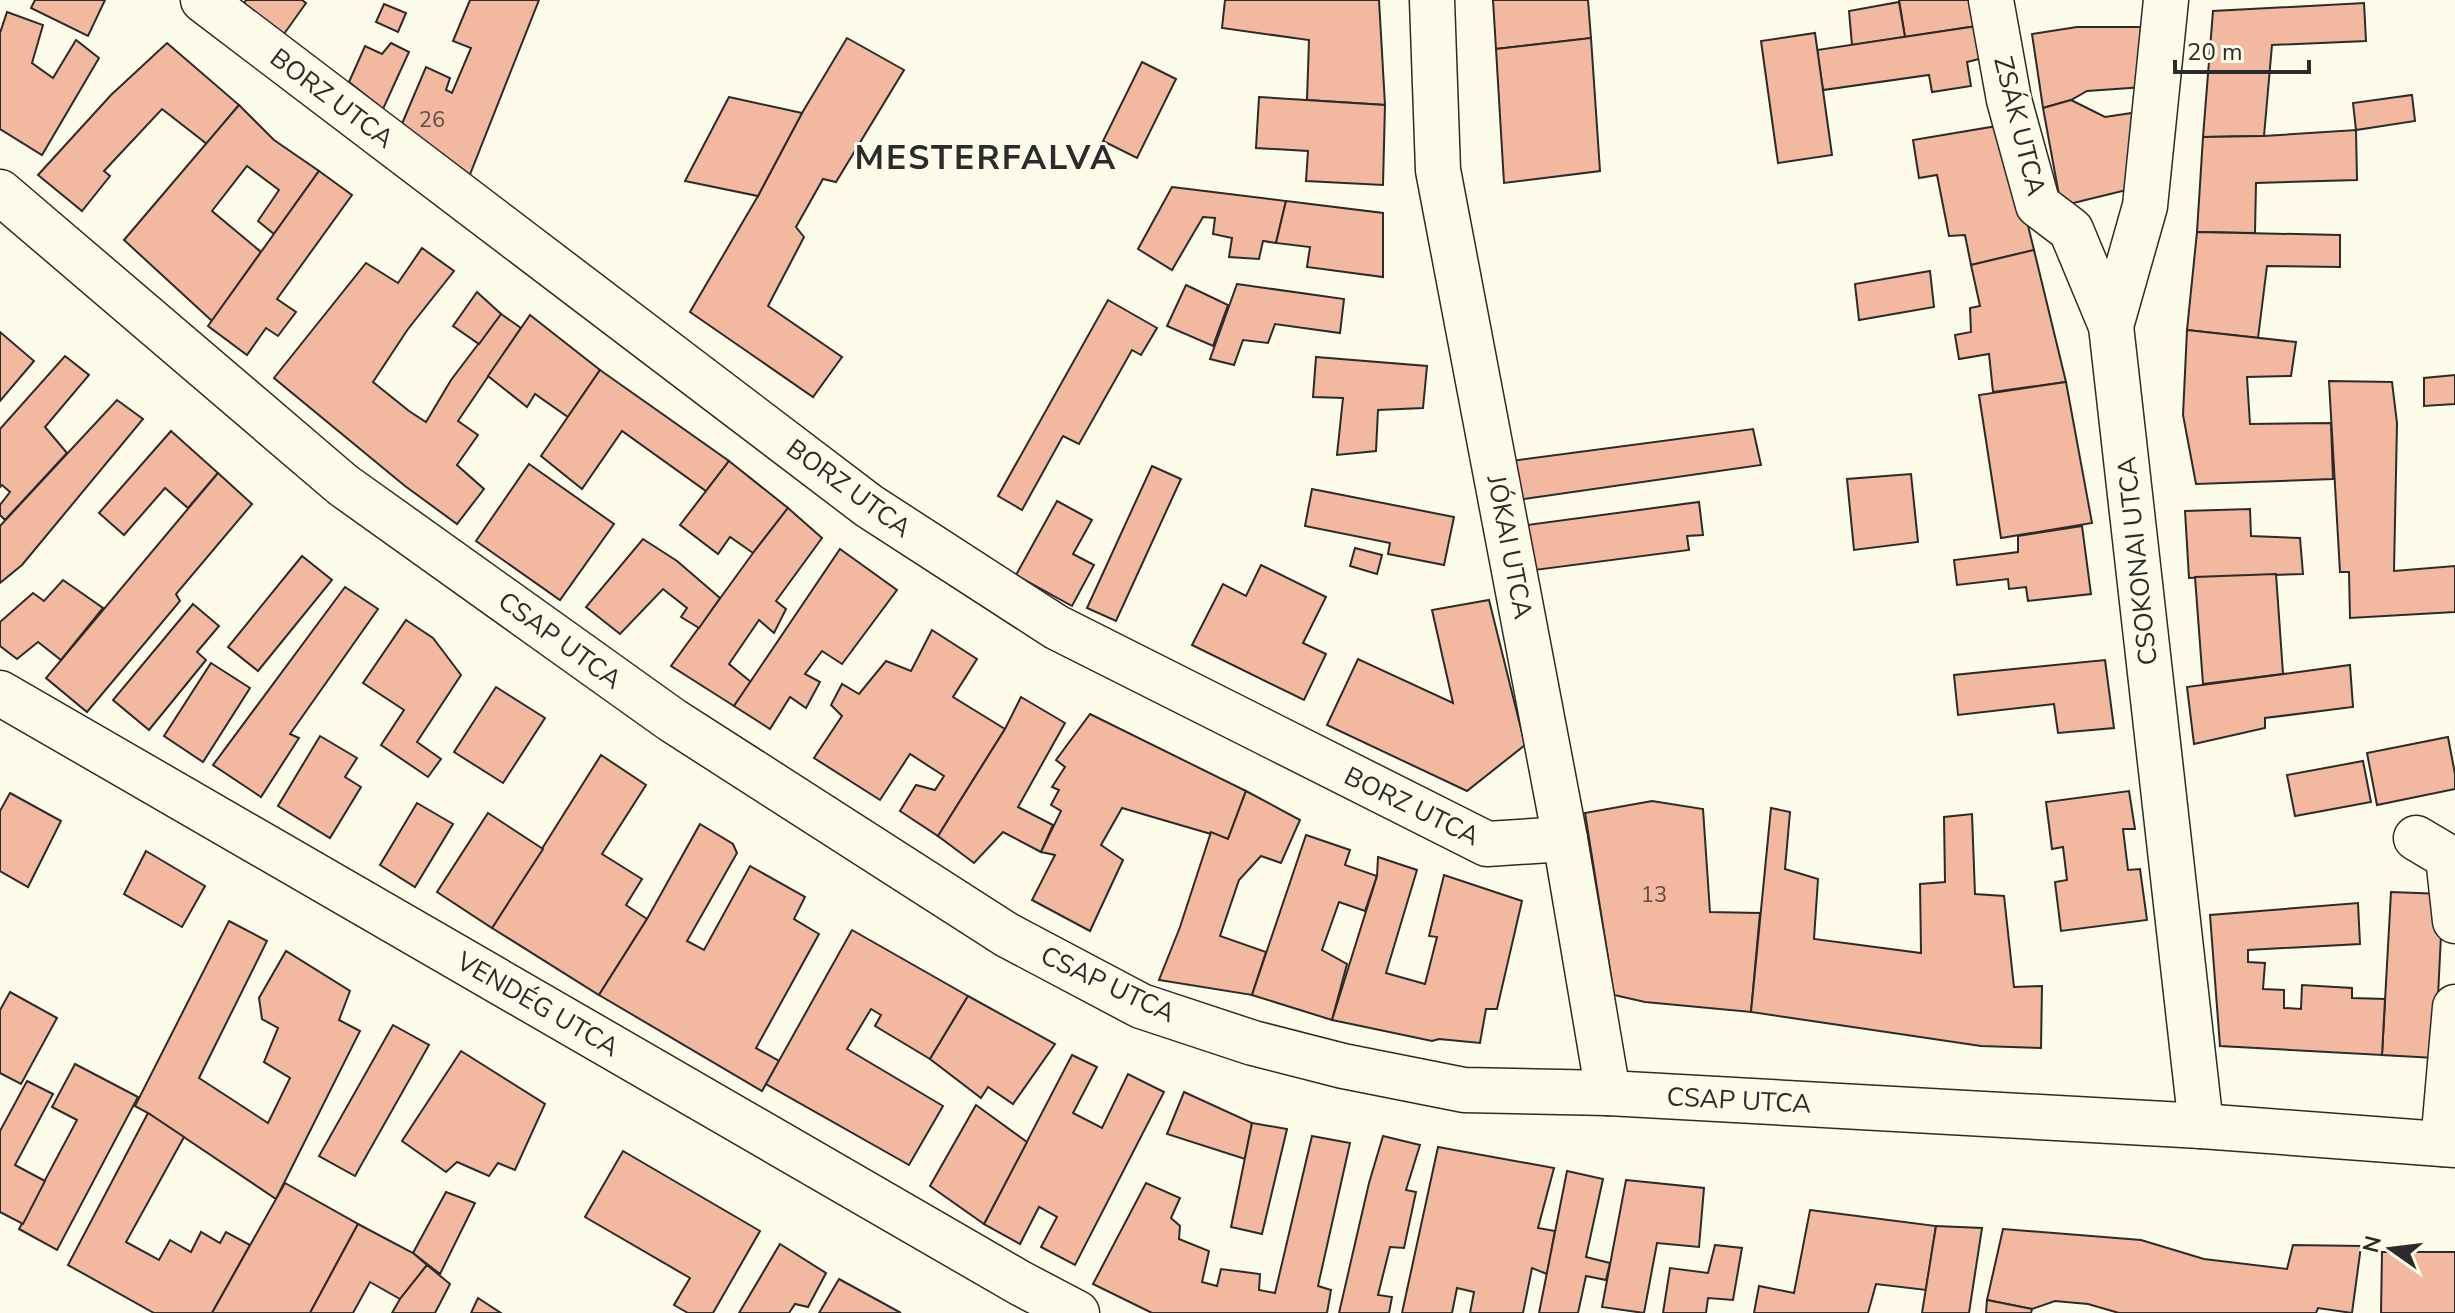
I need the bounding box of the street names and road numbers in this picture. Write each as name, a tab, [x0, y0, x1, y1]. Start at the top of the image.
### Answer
street label: BORZ UTCA	[263, 40, 401, 156]
street label: ZSÁK UTCA	[1985, 53, 2054, 199]
street label: BORZ UTCA	[779, 431, 918, 546]
street label: CSOKONAI UTCA	[2109, 455, 2166, 667]
street label: JÓKAI UTCA	[1478, 471, 1541, 622]
street label: CSAP UTCA	[491, 584, 629, 697]
street label: BORZ UTCA	[1338, 759, 1485, 854]
street label: CSAP UTCA	[1035, 938, 1181, 1031]
street label: VENDÉG UTCA	[449, 943, 625, 1065]
street label: CSAP UTCA	[1666, 1079, 1812, 1122]

